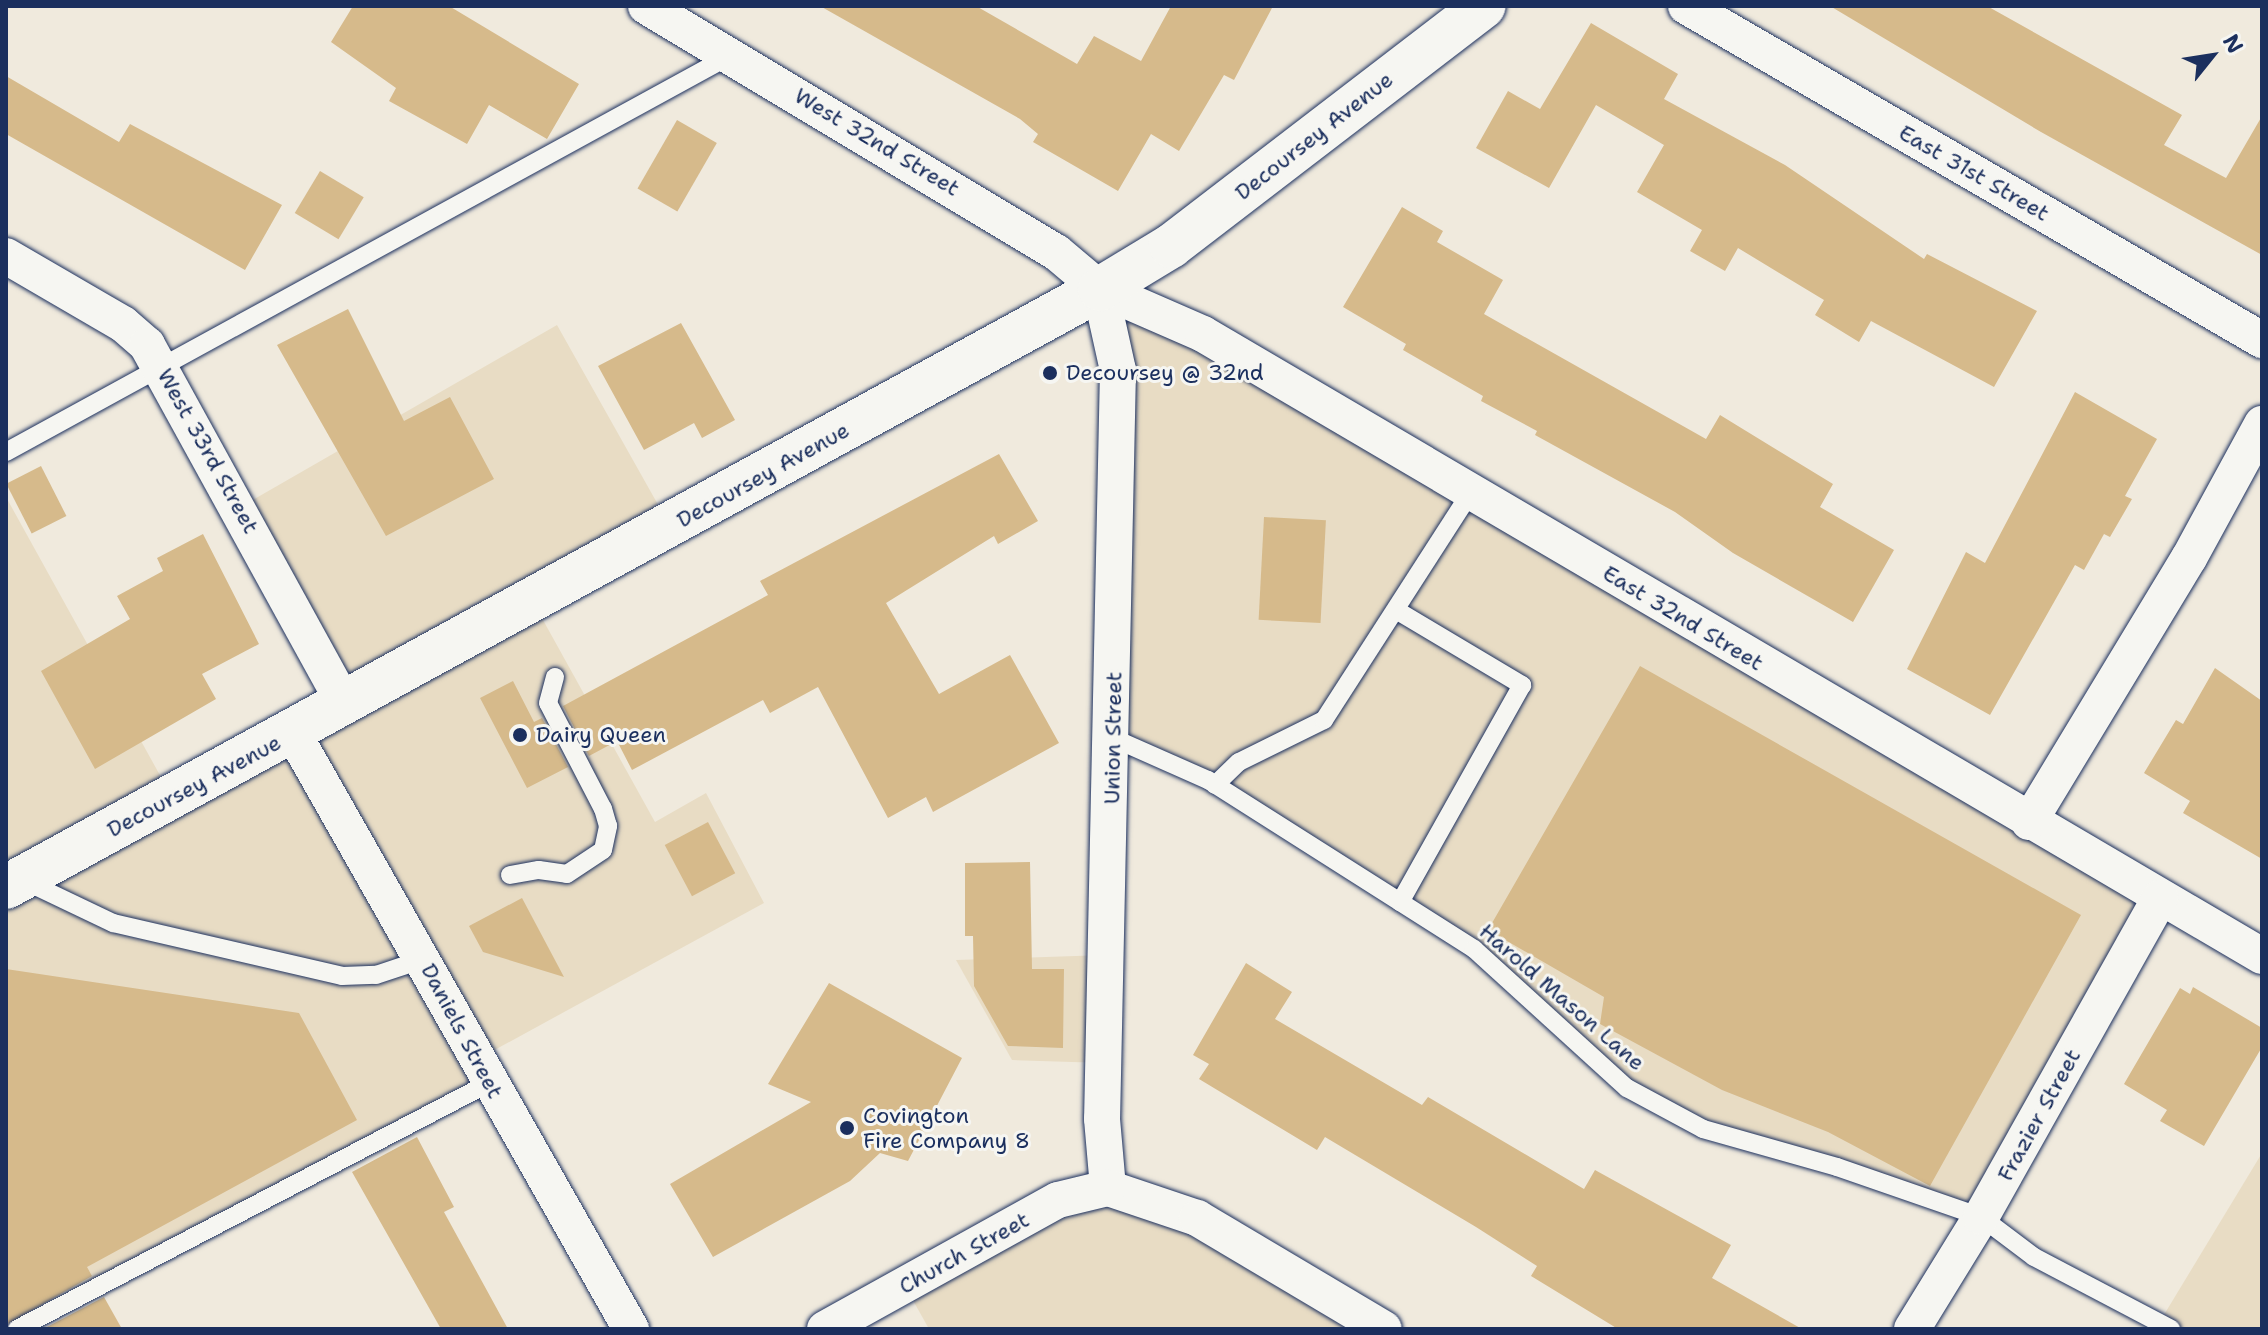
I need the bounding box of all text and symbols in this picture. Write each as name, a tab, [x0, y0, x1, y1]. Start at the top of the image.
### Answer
north arrow	[2172, 16, 2252, 96]
text: N	[2216, 29, 2250, 59]
street label: Decoursey Avenue	[1230, 66, 1398, 206]
street label: West 32nd Street	[790, 82, 964, 202]
street label: East 31st Street	[1894, 119, 2054, 227]
place label: Decoursey @ 32nd	[1066, 360, 1264, 386]
street label: West 33rd Street	[152, 364, 264, 538]
marker: Decoursey @ 32nd	[1041, 364, 1059, 382]
street label: Decoursey Avenue	[672, 417, 854, 533]
street label: East 32nd Street	[1598, 560, 1768, 676]
street label: Union Street	[1099, 671, 1127, 805]
place label: Dairy Queen	[536, 722, 666, 748]
marker: Dairy Queen	[511, 726, 529, 744]
street label: Decoursey Avenue	[103, 729, 285, 843]
street label: Harold Mason Lane	[1474, 918, 1650, 1076]
street label: Daniels Street	[415, 959, 509, 1103]
street label: Frazier Street	[1992, 1044, 2086, 1186]
place label: Covington Fire Company 8	[863, 1102, 1030, 1154]
marker: Covington Fire Company 8	[838, 1119, 856, 1137]
street label: Church Street	[894, 1206, 1034, 1300]

